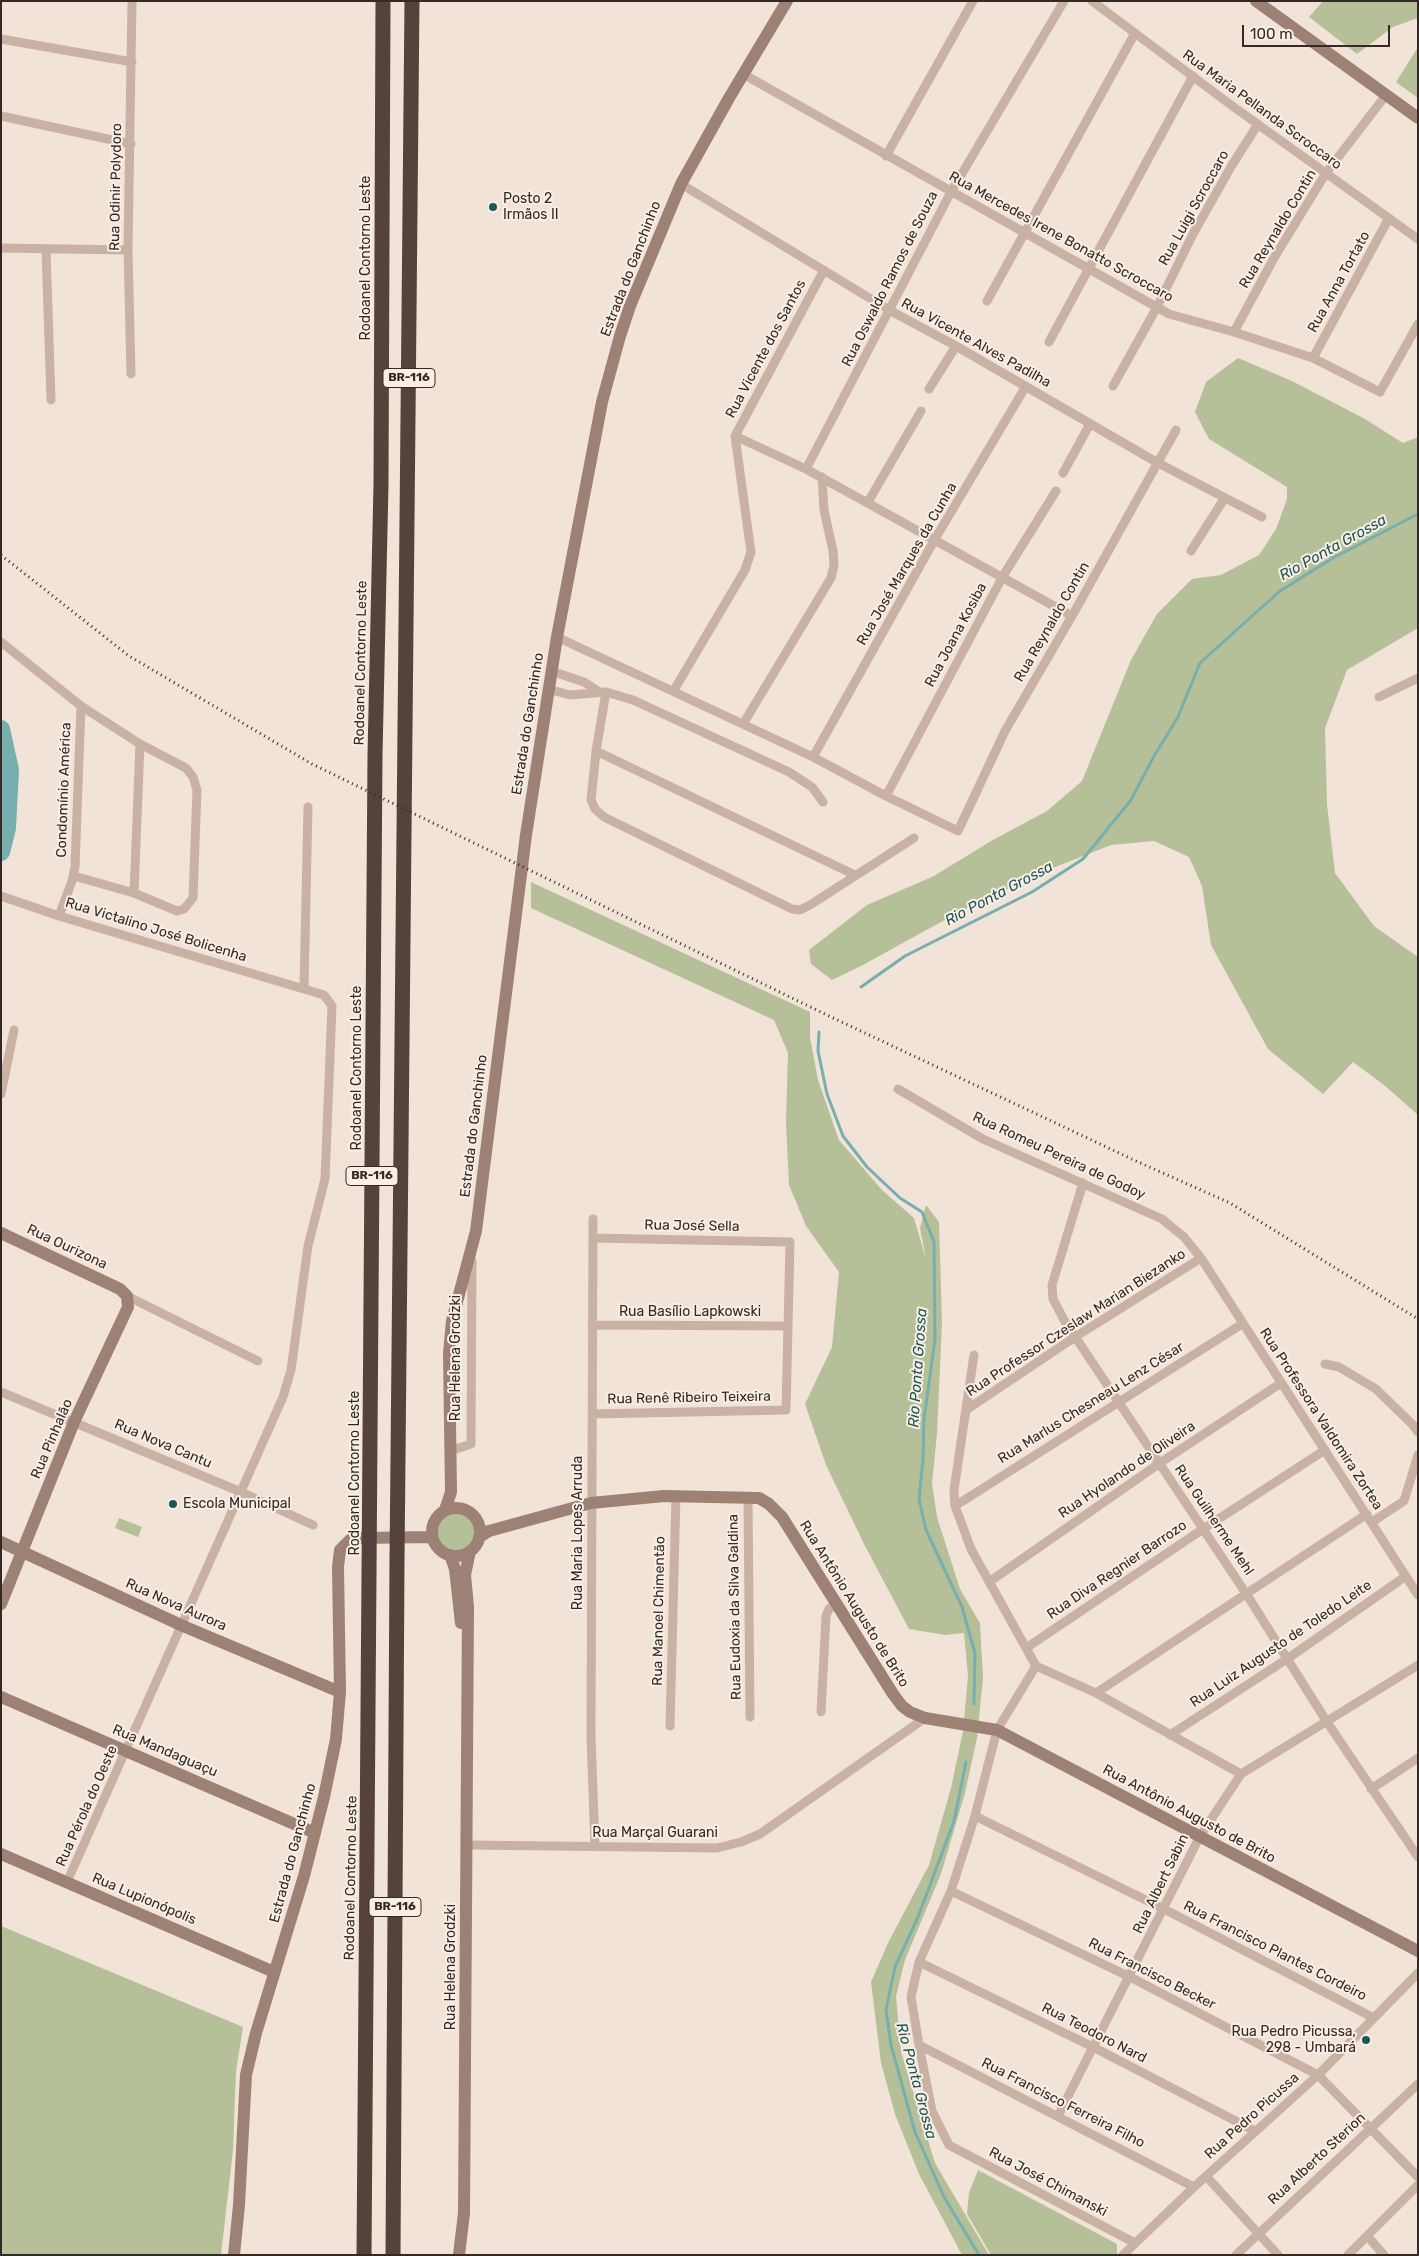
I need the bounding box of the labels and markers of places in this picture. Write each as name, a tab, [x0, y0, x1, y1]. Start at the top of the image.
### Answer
place label: Posto 2 Irmãos II	[503, 191, 559, 223]
marker: Posto 2 Irmãos II	[487, 201, 499, 213]
place label: Escola Municipal	[183, 1496, 291, 1512]
marker: Escola Municipal	[167, 1498, 179, 1510]
place label: Rua Pedro Picussa, 298 - Umbará	[1232, 2024, 1356, 2056]
marker: Rua Pedro Picussa, 298 - Umbará	[1360, 2034, 1372, 2046]

